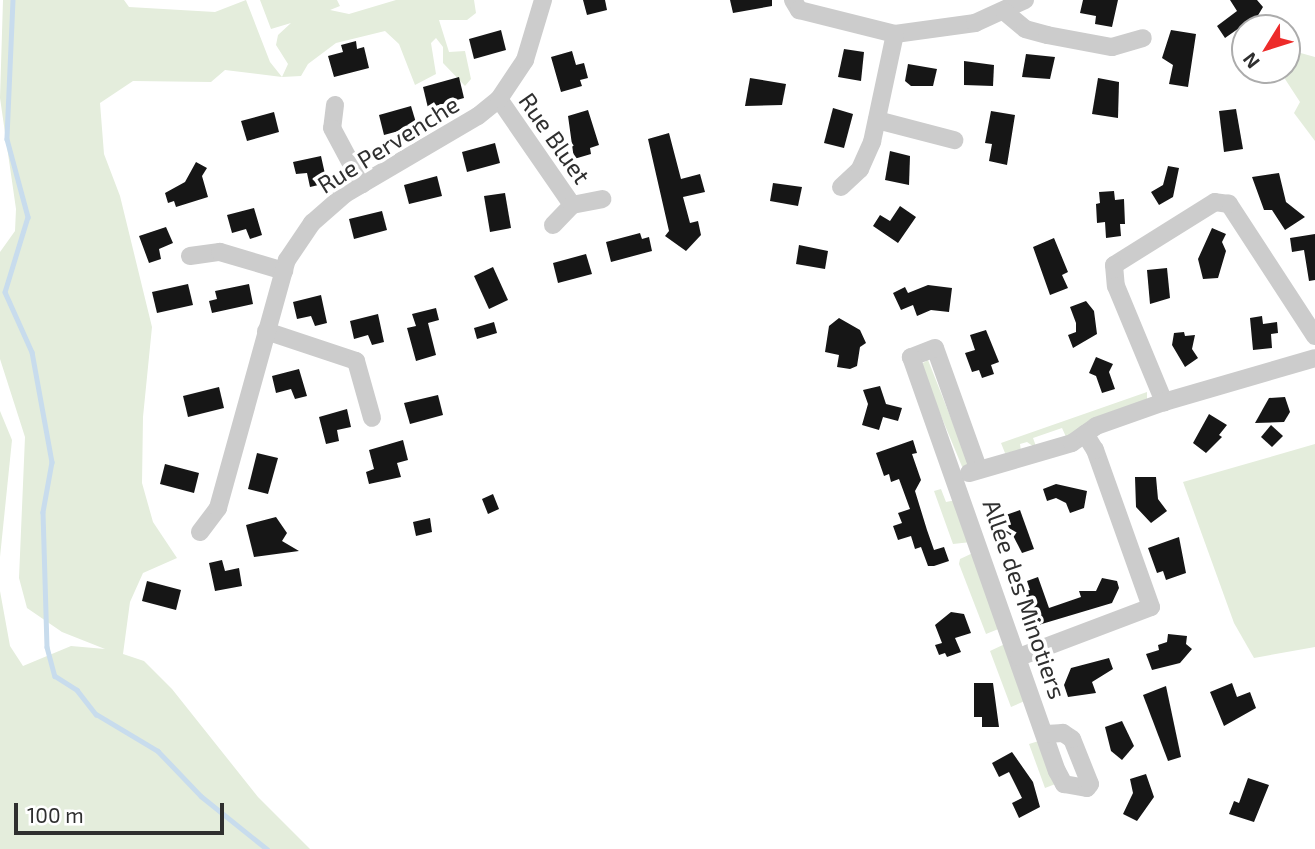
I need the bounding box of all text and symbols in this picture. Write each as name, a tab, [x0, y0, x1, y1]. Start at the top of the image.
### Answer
north arrow	[1231, 14, 1301, 84]
text: N	[1237, 49, 1264, 73]
street label: Rue Bluet	[513, 87, 597, 189]
street label: Rue Pervenche	[312, 89, 464, 199]
street label: Allée des Minotiers	[977, 496, 1073, 702]
scale bar	[18, 790, 228, 834]
text: 100 m	[27, 802, 84, 827]

